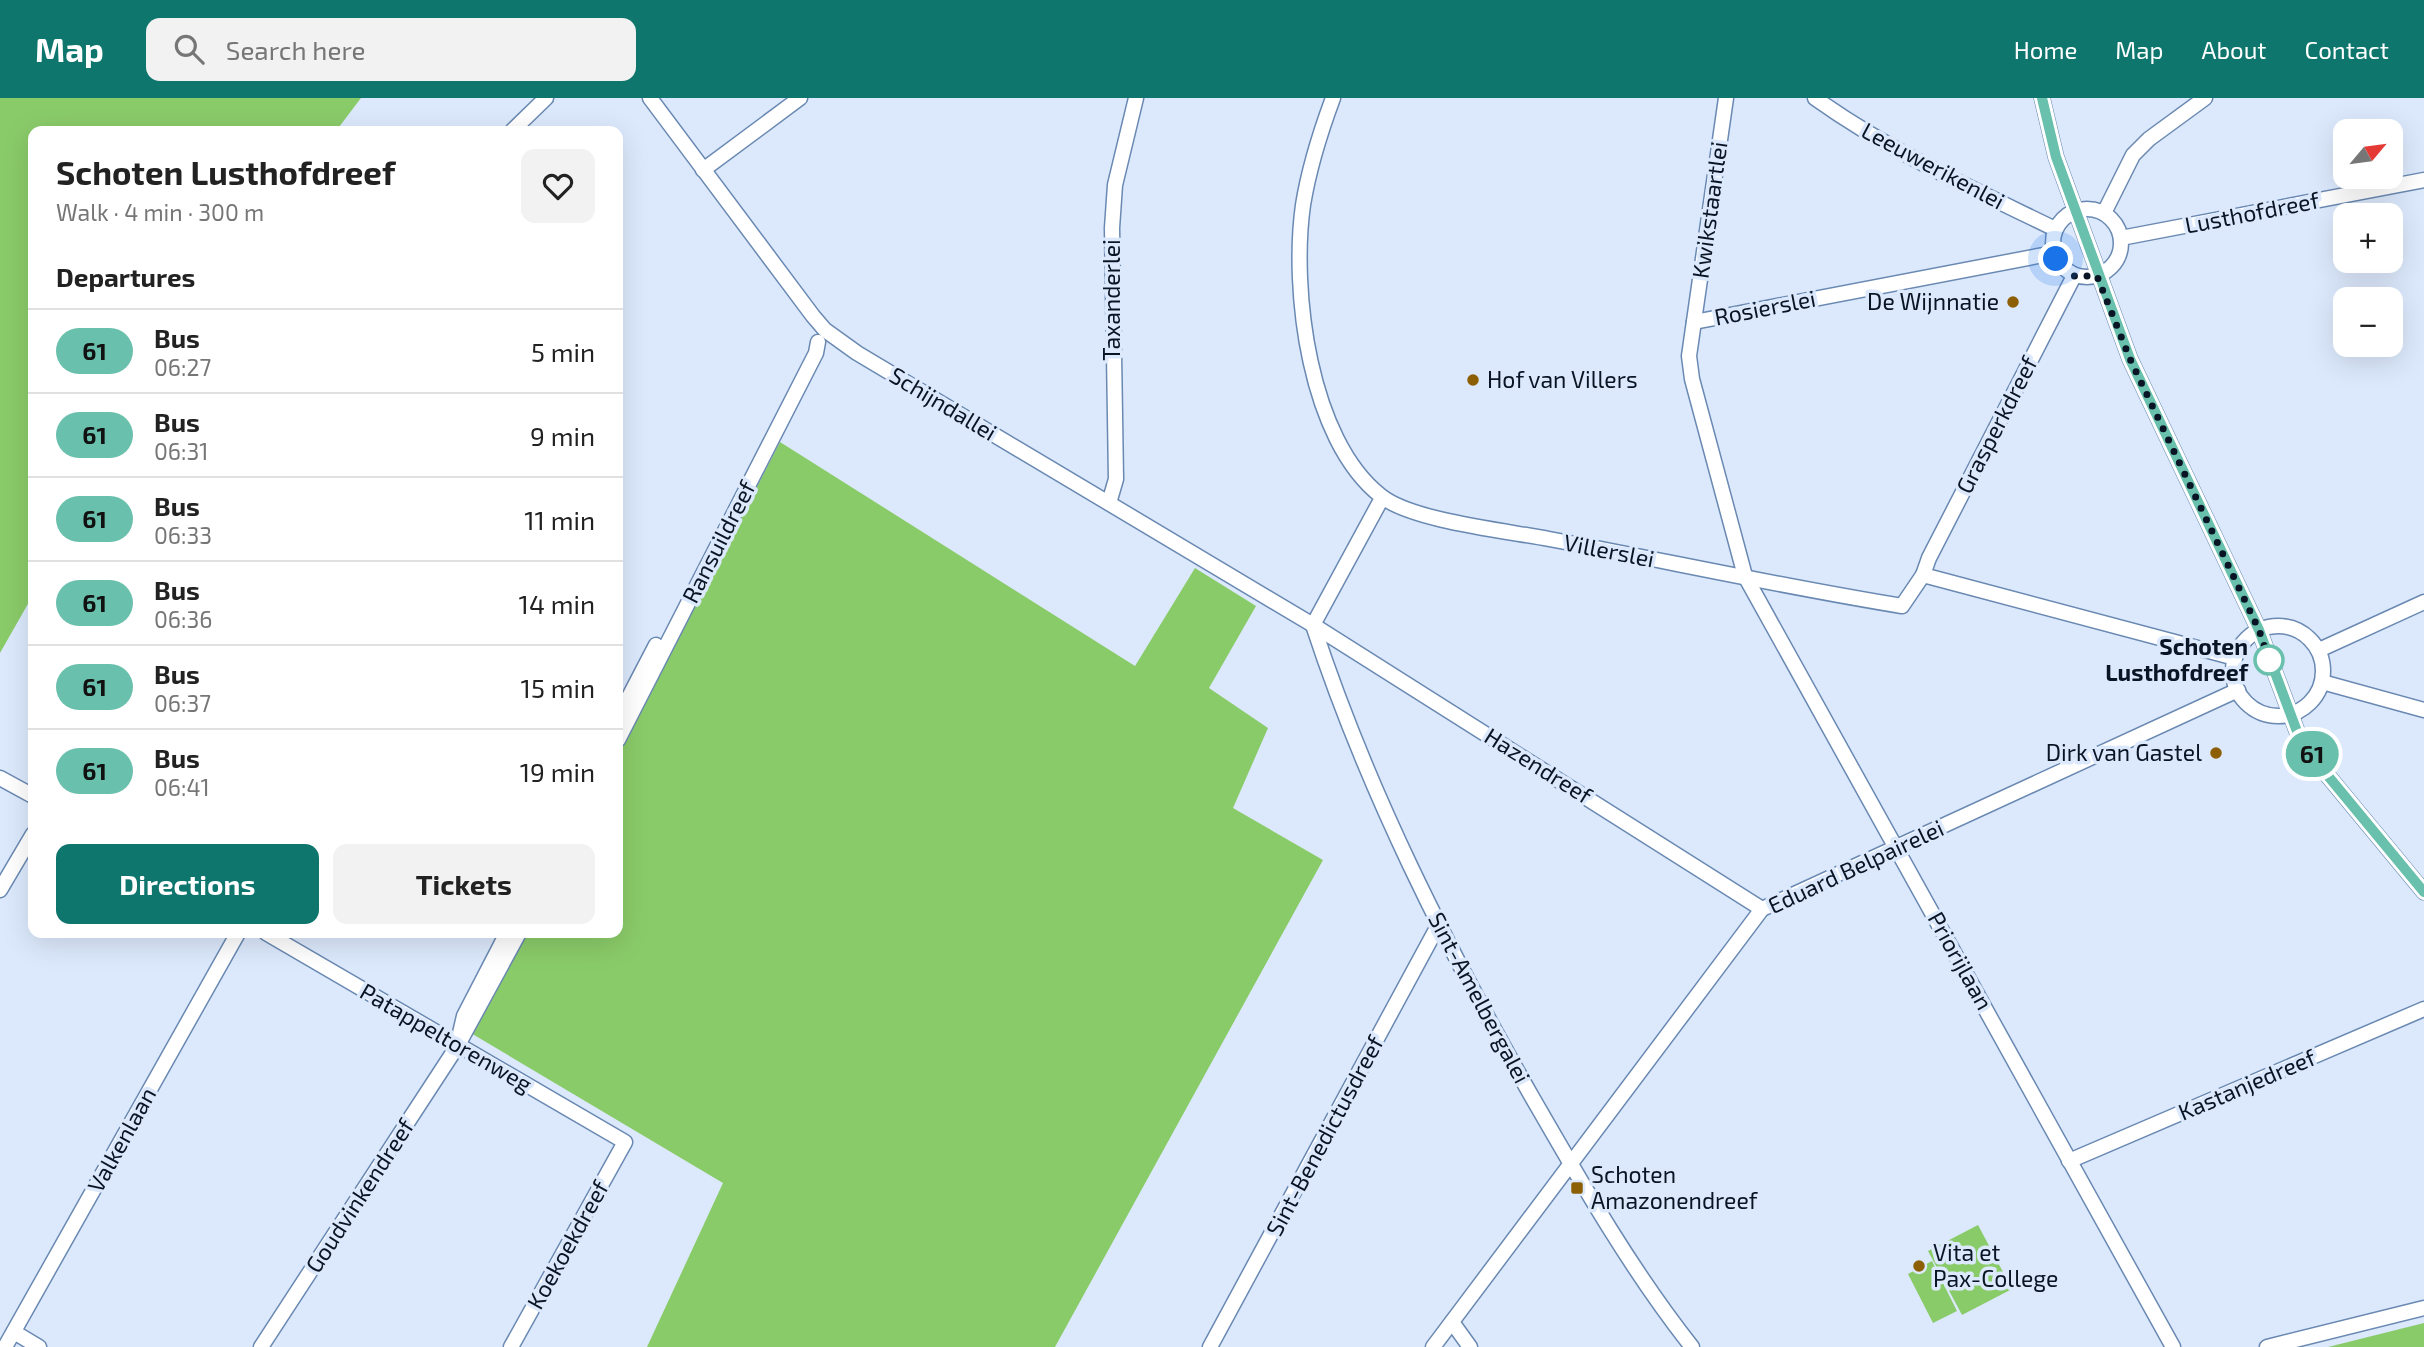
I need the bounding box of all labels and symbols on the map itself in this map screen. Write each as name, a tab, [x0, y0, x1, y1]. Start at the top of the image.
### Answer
street label: Leeuwerikenlei	[1857, 116, 2010, 215]
north arrow	[2333, 119, 2403, 189]
street label: Kwikstaartlei	[1686, 140, 1732, 280]
street label: Lusthofdreef	[2182, 185, 2322, 239]
street label: Taxanderlei	[1097, 239, 1125, 361]
your location	[2038, 241, 2073, 276]
street label: Rosierslei	[1712, 283, 1818, 331]
place label: De Wijnnatie	[1867, 287, 1999, 315]
marker: De Wijnnatie	[2005, 294, 2021, 310]
street label: Grasperkdreef	[1950, 350, 2043, 498]
street label: Schijndallei	[885, 360, 1002, 446]
place label: Hof van Villers	[1487, 365, 1638, 393]
marker: Hof van Villers	[1465, 372, 1481, 388]
street label: Ransuildreef	[675, 475, 761, 607]
street label: Villerslei	[1562, 528, 1657, 572]
place label: Schoten Lusthofdreef	[2105, 632, 2249, 686]
marker: Schoten Lusthofdreef	[2254, 645, 2284, 675]
street label: Hazendreef	[1480, 721, 1598, 810]
line badge: 61	[2280, 731, 2344, 777]
place label: Dirk van Gastel	[2046, 738, 2202, 766]
marker: Dirk van Gastel	[2208, 745, 2224, 761]
street label: Eduard Belpairelei	[1763, 813, 1948, 919]
street label: Sint-Amelbergalei	[1423, 907, 1537, 1088]
street label: Priorijlaan	[1923, 907, 1999, 1014]
street label: Patappeltorenweg	[356, 977, 538, 1098]
street label: Sint-Benedictusdreef	[1260, 1030, 1389, 1240]
street label: Kastanjedreef	[2174, 1042, 2321, 1126]
street label: Valkenlaan	[81, 1082, 161, 1197]
street label: Goudvinkendreef	[299, 1112, 420, 1278]
place label: Schoten Amazonendreef	[1591, 1160, 1759, 1214]
street label: Koekoekdreef	[520, 1174, 615, 1314]
marker: Schoten Amazonendreef	[1569, 1180, 1585, 1196]
place label: Vita et Pax-College	[1933, 1238, 2058, 1292]
marker: Vita et Pax-College	[1911, 1258, 1927, 1274]

